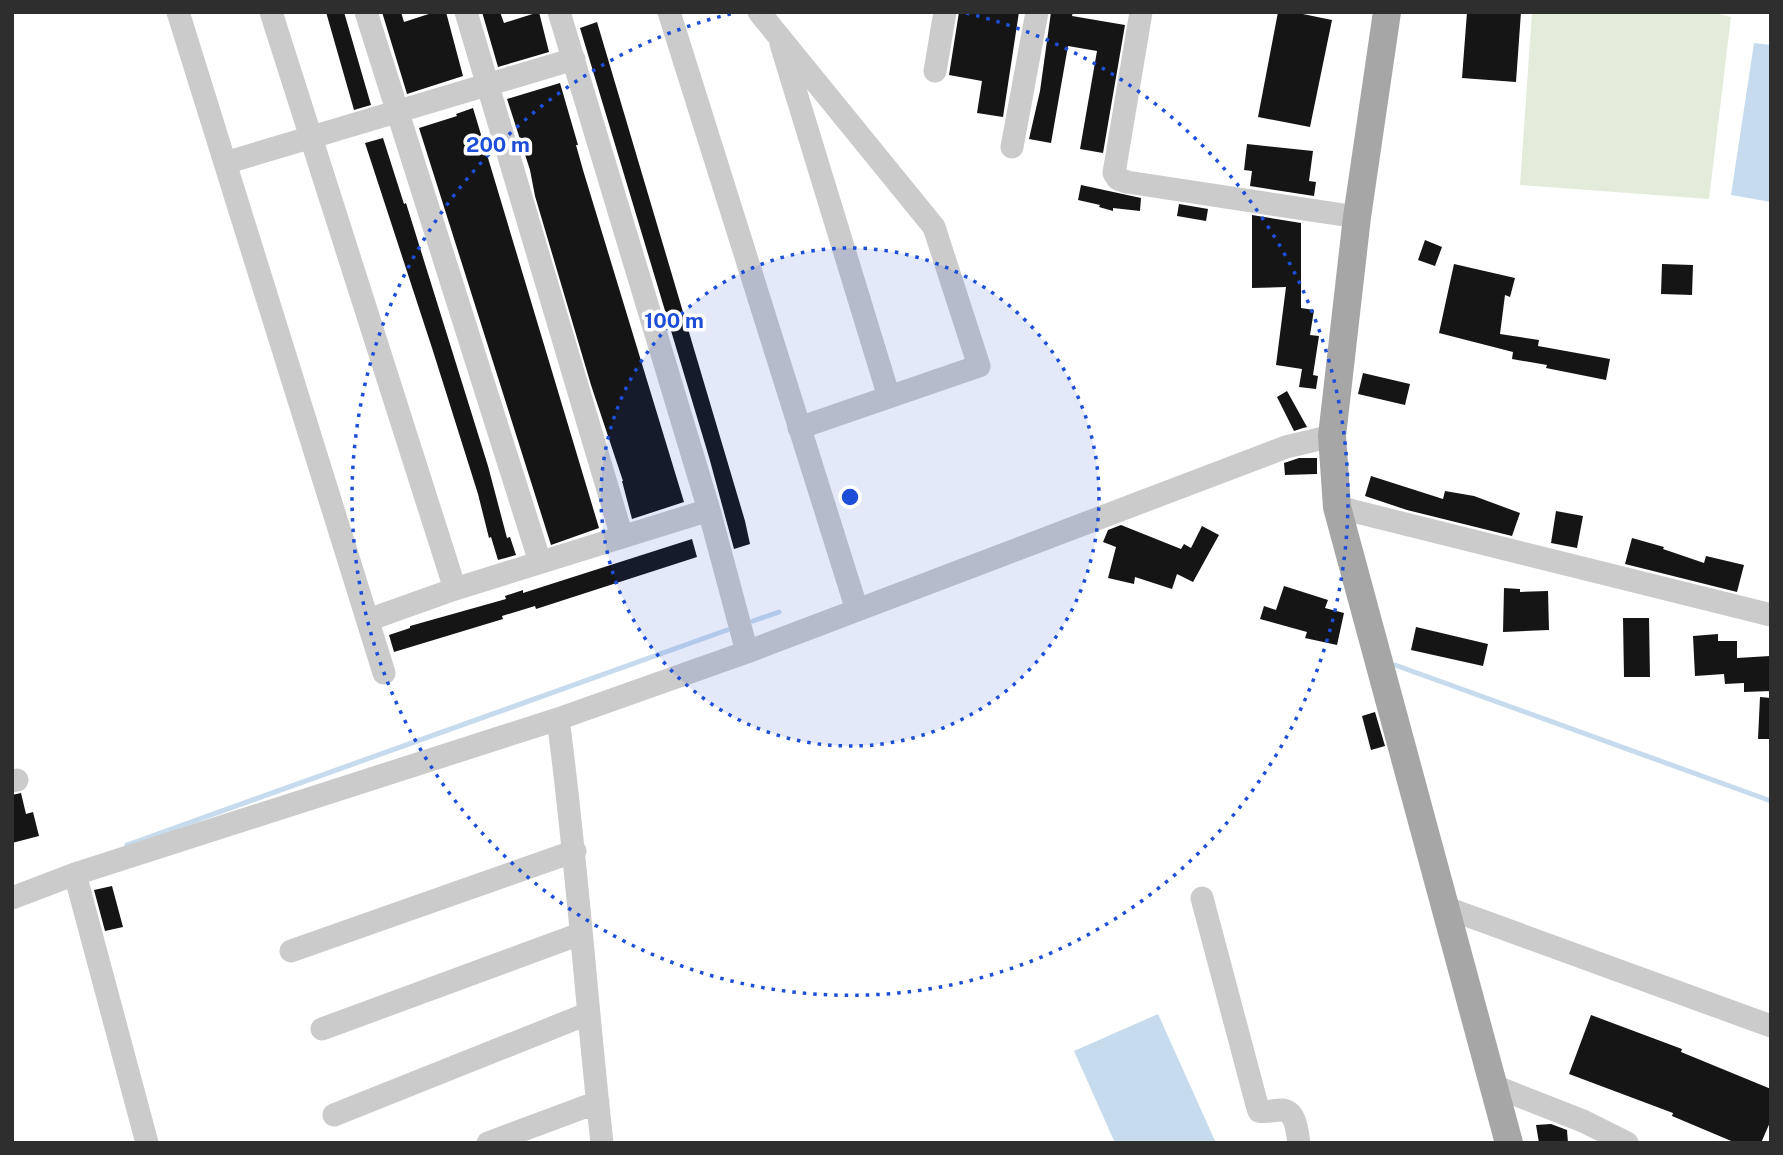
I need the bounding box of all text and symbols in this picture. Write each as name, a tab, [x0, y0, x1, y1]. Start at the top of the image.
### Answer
text: 200 m	[466, 132, 530, 157]
text: 100 m	[644, 308, 704, 333]
centre of rings	[838, 485, 862, 509]

